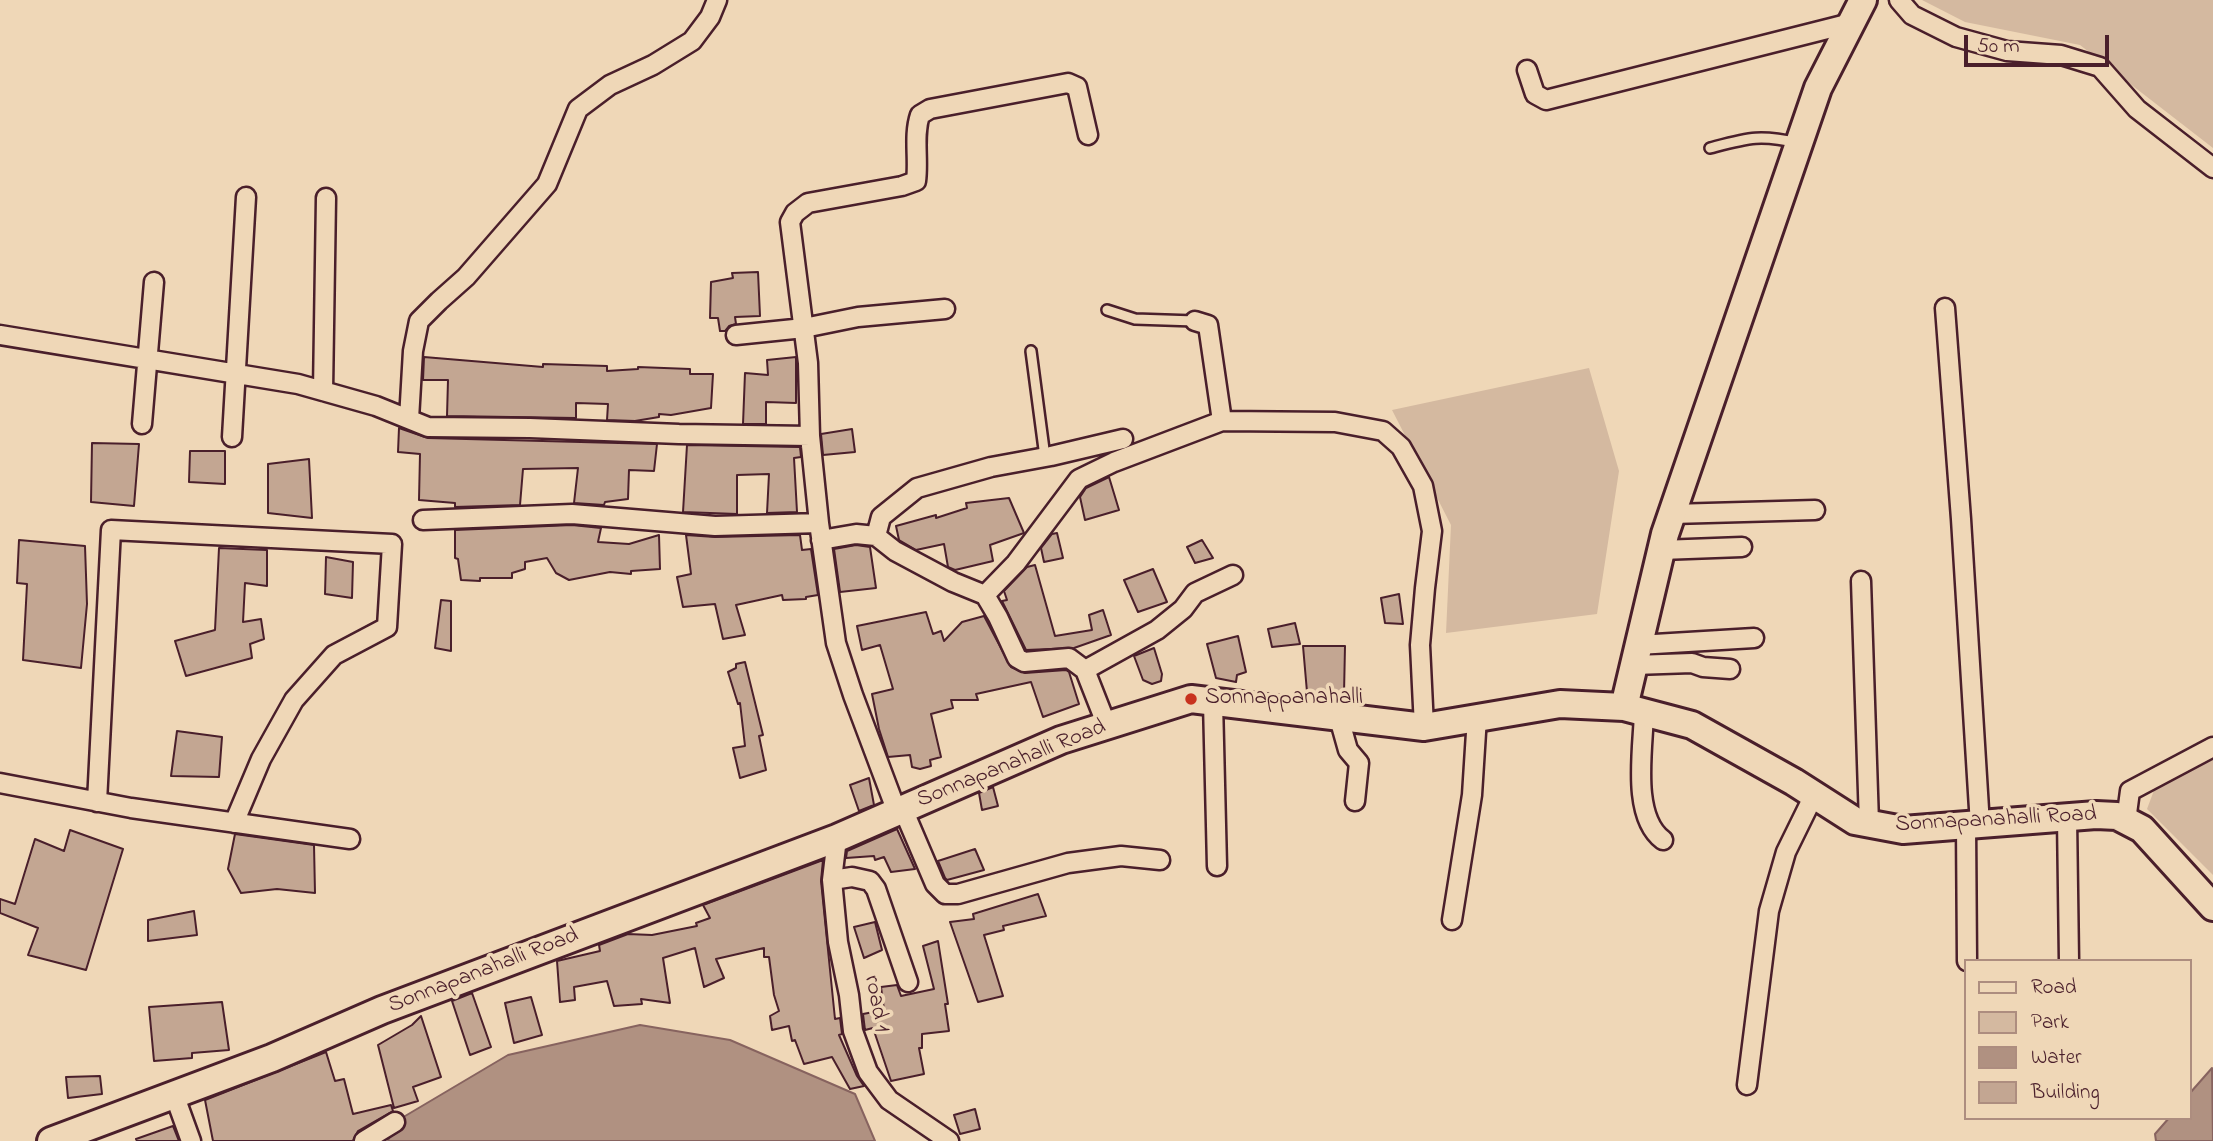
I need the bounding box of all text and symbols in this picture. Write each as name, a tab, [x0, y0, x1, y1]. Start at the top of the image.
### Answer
scale bar	[1968, 21, 2113, 65]
text: 50 m	[1977, 32, 2020, 62]
place label: Sonnappanahalli	[1205, 685, 1363, 713]
marker: Sonnappanahalli	[1183, 691, 1199, 707]
street label: Sonnapanahalli Road	[913, 714, 1111, 816]
street label: Sonnapanahalli Road	[1895, 802, 2097, 840]
street label: Sonnapanahalli Road	[385, 923, 583, 1021]
legend	[1965, 959, 2192, 1120]
street label: road 1	[856, 973, 894, 1035]
text: Road	[2031, 973, 2077, 1003]
text: Park	[2031, 1008, 2069, 1038]
text: Water	[2031, 1043, 2082, 1073]
text: Building	[2031, 1078, 2100, 1108]

